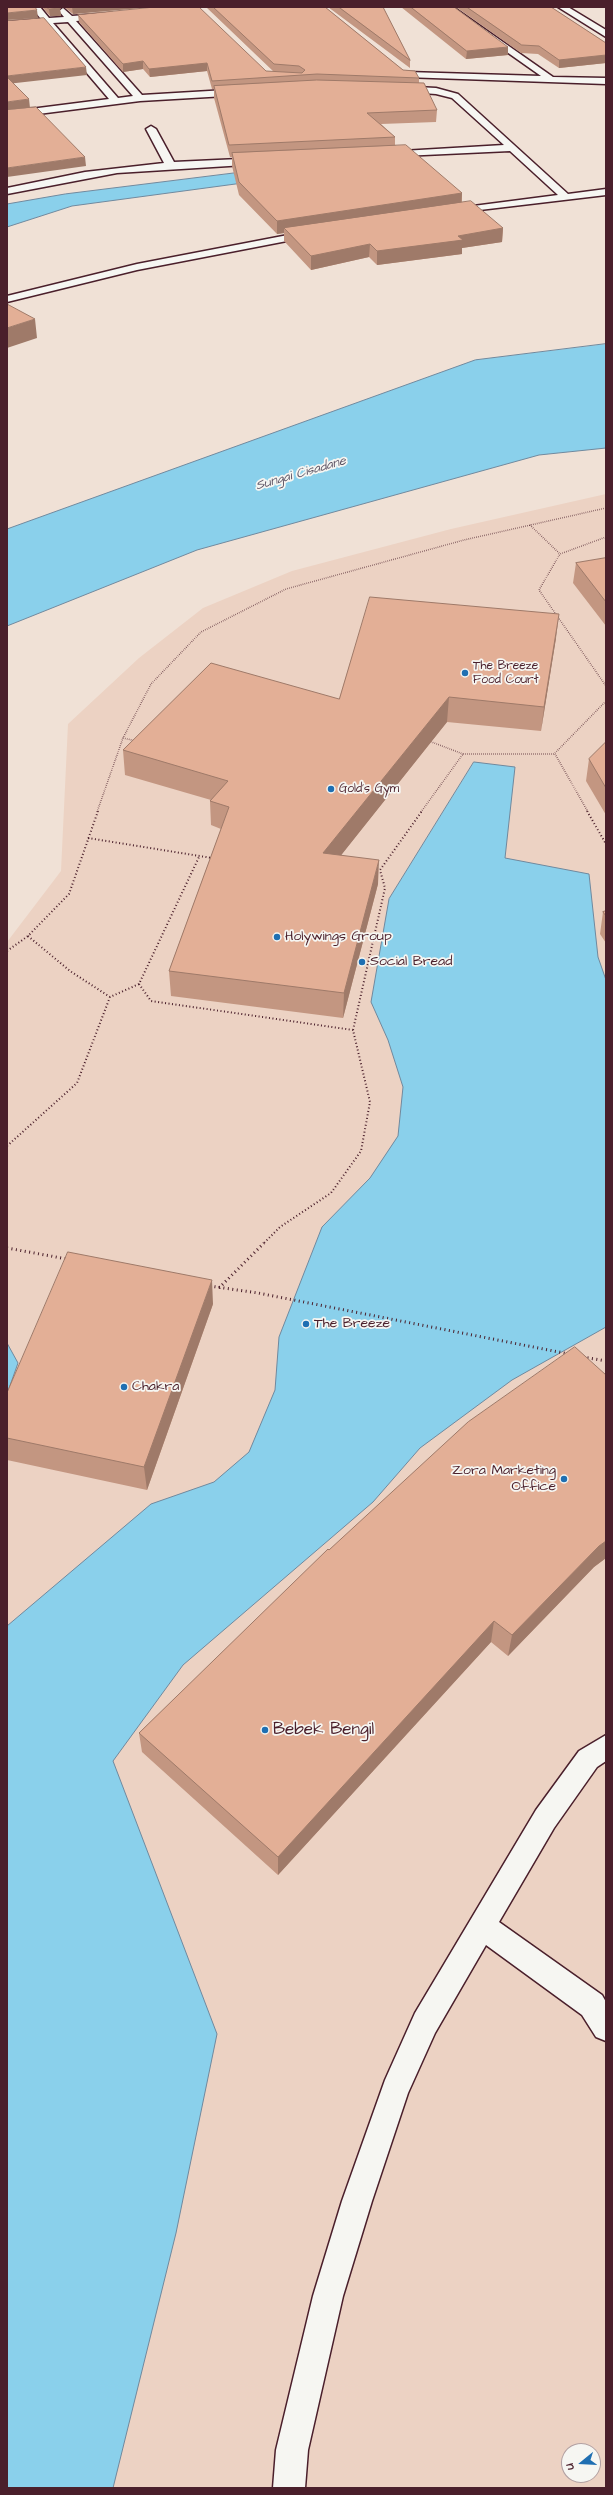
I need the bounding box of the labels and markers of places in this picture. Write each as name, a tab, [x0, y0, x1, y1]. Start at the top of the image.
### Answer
place label: The Breeze Food Court	[473, 659, 539, 687]
marker: The Breeze Food Court	[460, 668, 470, 678]
place label: Gold's Gym	[339, 782, 399, 796]
marker: Gold's Gym	[326, 784, 336, 794]
place label: Holywings Group	[285, 929, 392, 945]
marker: Holywings Group	[272, 932, 282, 942]
place label: Social Bread	[370, 954, 452, 970]
marker: Social Bread	[357, 957, 367, 967]
place label: The Breeze	[314, 1316, 390, 1332]
marker: The Breeze	[301, 1319, 311, 1329]
place label: Chakra	[132, 1379, 179, 1395]
marker: Chakra	[119, 1382, 129, 1392]
place label: Zora Marketing Office	[452, 1463, 556, 1496]
marker: Zora Marketing Office	[559, 1474, 569, 1484]
place label: Bebek Bengil	[273, 1720, 374, 1740]
marker: Bebek Bengil	[260, 1725, 270, 1735]

